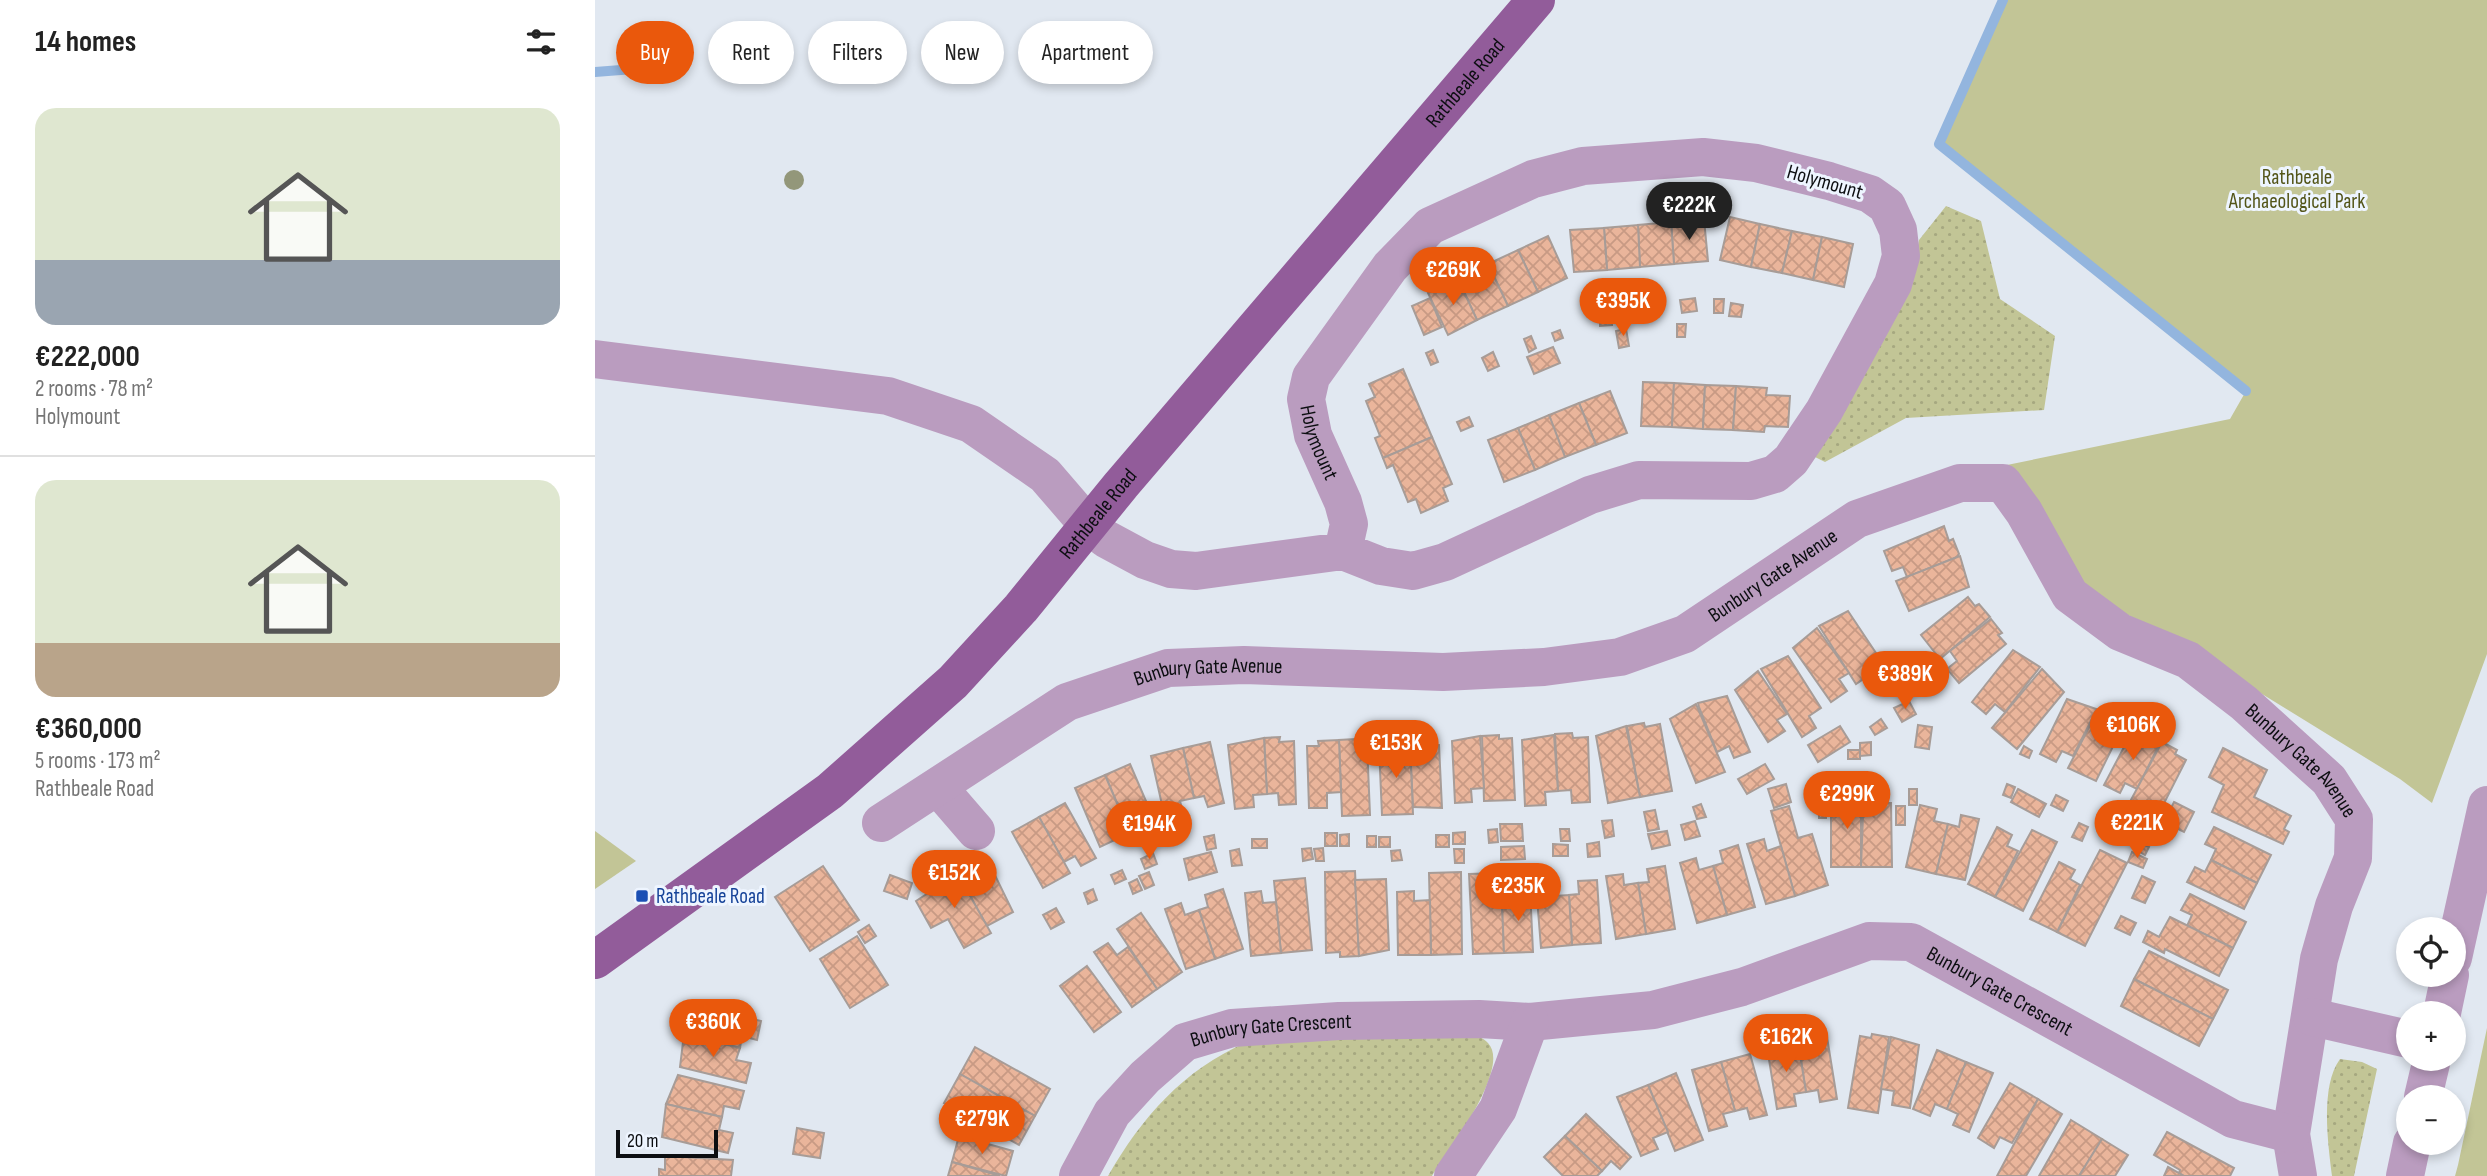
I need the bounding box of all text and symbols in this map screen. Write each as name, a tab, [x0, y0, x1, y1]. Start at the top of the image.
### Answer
chip: Buy	[616, 21, 694, 84]
chip: Rent	[708, 21, 794, 84]
chip: Filters	[808, 21, 907, 84]
chip: New	[921, 21, 1004, 84]
chip: Apartment	[1018, 21, 1153, 84]
icon: filters	[522, 23, 560, 61]
text: 14 homes	[35, 24, 136, 60]
street label: Rathbeale Road	[1420, 33, 1510, 132]
icon: home	[235, 154, 361, 280]
street label: Holymount	[1784, 159, 1866, 205]
park label: Rathbeale Archaeological Park	[2228, 165, 2365, 214]
pin: €222K	[1640, 182, 1738, 242]
text: €222K	[1662, 191, 1716, 219]
pin: €269K	[1404, 247, 1502, 307]
text: €269K	[1425, 256, 1481, 284]
pin: €395K	[1574, 278, 1672, 338]
text: €395K	[1596, 287, 1650, 315]
text: €222,000	[35, 339, 140, 375]
text: 2 rooms · 78 m²	[35, 375, 153, 403]
text: Holymount	[35, 403, 120, 431]
street label: Holymount	[1295, 403, 1344, 484]
street label: Rathbeale Road	[1054, 463, 1142, 564]
street label: Bunbury Gate Avenue	[1703, 523, 1842, 627]
icon: home	[235, 526, 361, 652]
street label: Bunbury Gate Avenue	[1130, 652, 1283, 691]
pin: €389K	[1856, 652, 1954, 711]
text: €389K	[1877, 660, 1933, 688]
street label: Bunbury Gate Avenue	[2240, 698, 2362, 822]
pin: €106K	[2084, 702, 2182, 762]
text: €360,000	[35, 711, 142, 747]
text: €106K	[2106, 711, 2160, 739]
pin: €153K	[1347, 720, 1445, 780]
text: €153K	[1370, 729, 1422, 757]
text: 5 rooms · 173 m²	[35, 747, 161, 775]
pin: €299K	[1798, 772, 1896, 831]
text: Rathbeale Road	[35, 775, 154, 803]
text: €299K	[1819, 780, 1875, 808]
pin: €221K	[2088, 800, 2186, 860]
pin: €194K	[1100, 802, 1198, 861]
text: €221K	[2111, 809, 2163, 837]
text: €194K	[1122, 810, 1176, 838]
pin: €152K	[905, 850, 1003, 910]
text: €152K	[928, 859, 980, 887]
pin: €235K	[1469, 864, 1567, 923]
text: €235K	[1491, 872, 1545, 900]
place label: Rathbeale Road	[656, 884, 765, 909]
marker: Rathbeale Road	[634, 888, 650, 904]
map controls	[2396, 917, 2466, 1155]
button: locate	[2396, 917, 2466, 987]
street label: Bunbury Gate Crescent	[1922, 941, 2077, 1041]
pin: €360K	[664, 1000, 762, 1059]
button: +	[2396, 1001, 2466, 1071]
text: €360K	[685, 1008, 741, 1036]
street label: Bunbury Gate Crescent	[1187, 1008, 1352, 1052]
pin: €162K	[1737, 1014, 1835, 1074]
text: €162K	[1759, 1023, 1813, 1051]
button: −	[2396, 1085, 2466, 1155]
pin: €279K	[933, 1096, 1031, 1156]
text: €279K	[955, 1105, 1009, 1133]
scale bar	[616, 1127, 717, 1159]
text: 20 m	[627, 1130, 659, 1153]

